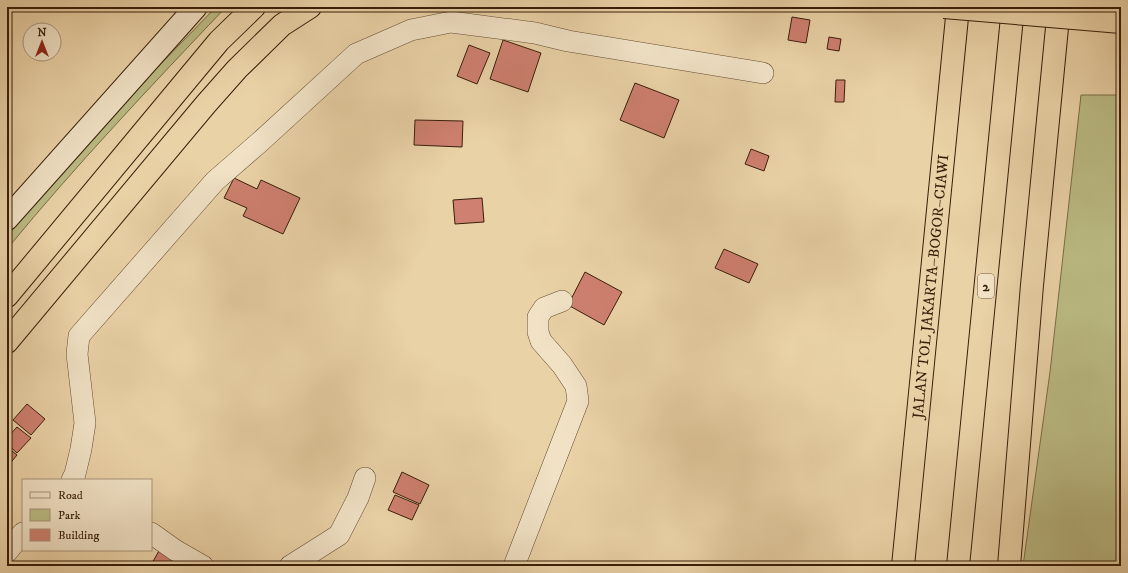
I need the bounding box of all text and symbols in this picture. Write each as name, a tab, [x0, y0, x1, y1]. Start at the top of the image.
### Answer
north arrow	[22, 22, 62, 62]
text: N	[37, 26, 47, 40]
street label: JALAN TOL JAKARTA–BOGOR–CIAWI	[908, 153, 953, 421]
road number: 2	[978, 274, 994, 298]
legend	[22, 479, 152, 551]
text: Road	[58, 488, 83, 503]
text: Park	[58, 508, 80, 523]
text: Building	[58, 528, 99, 543]

